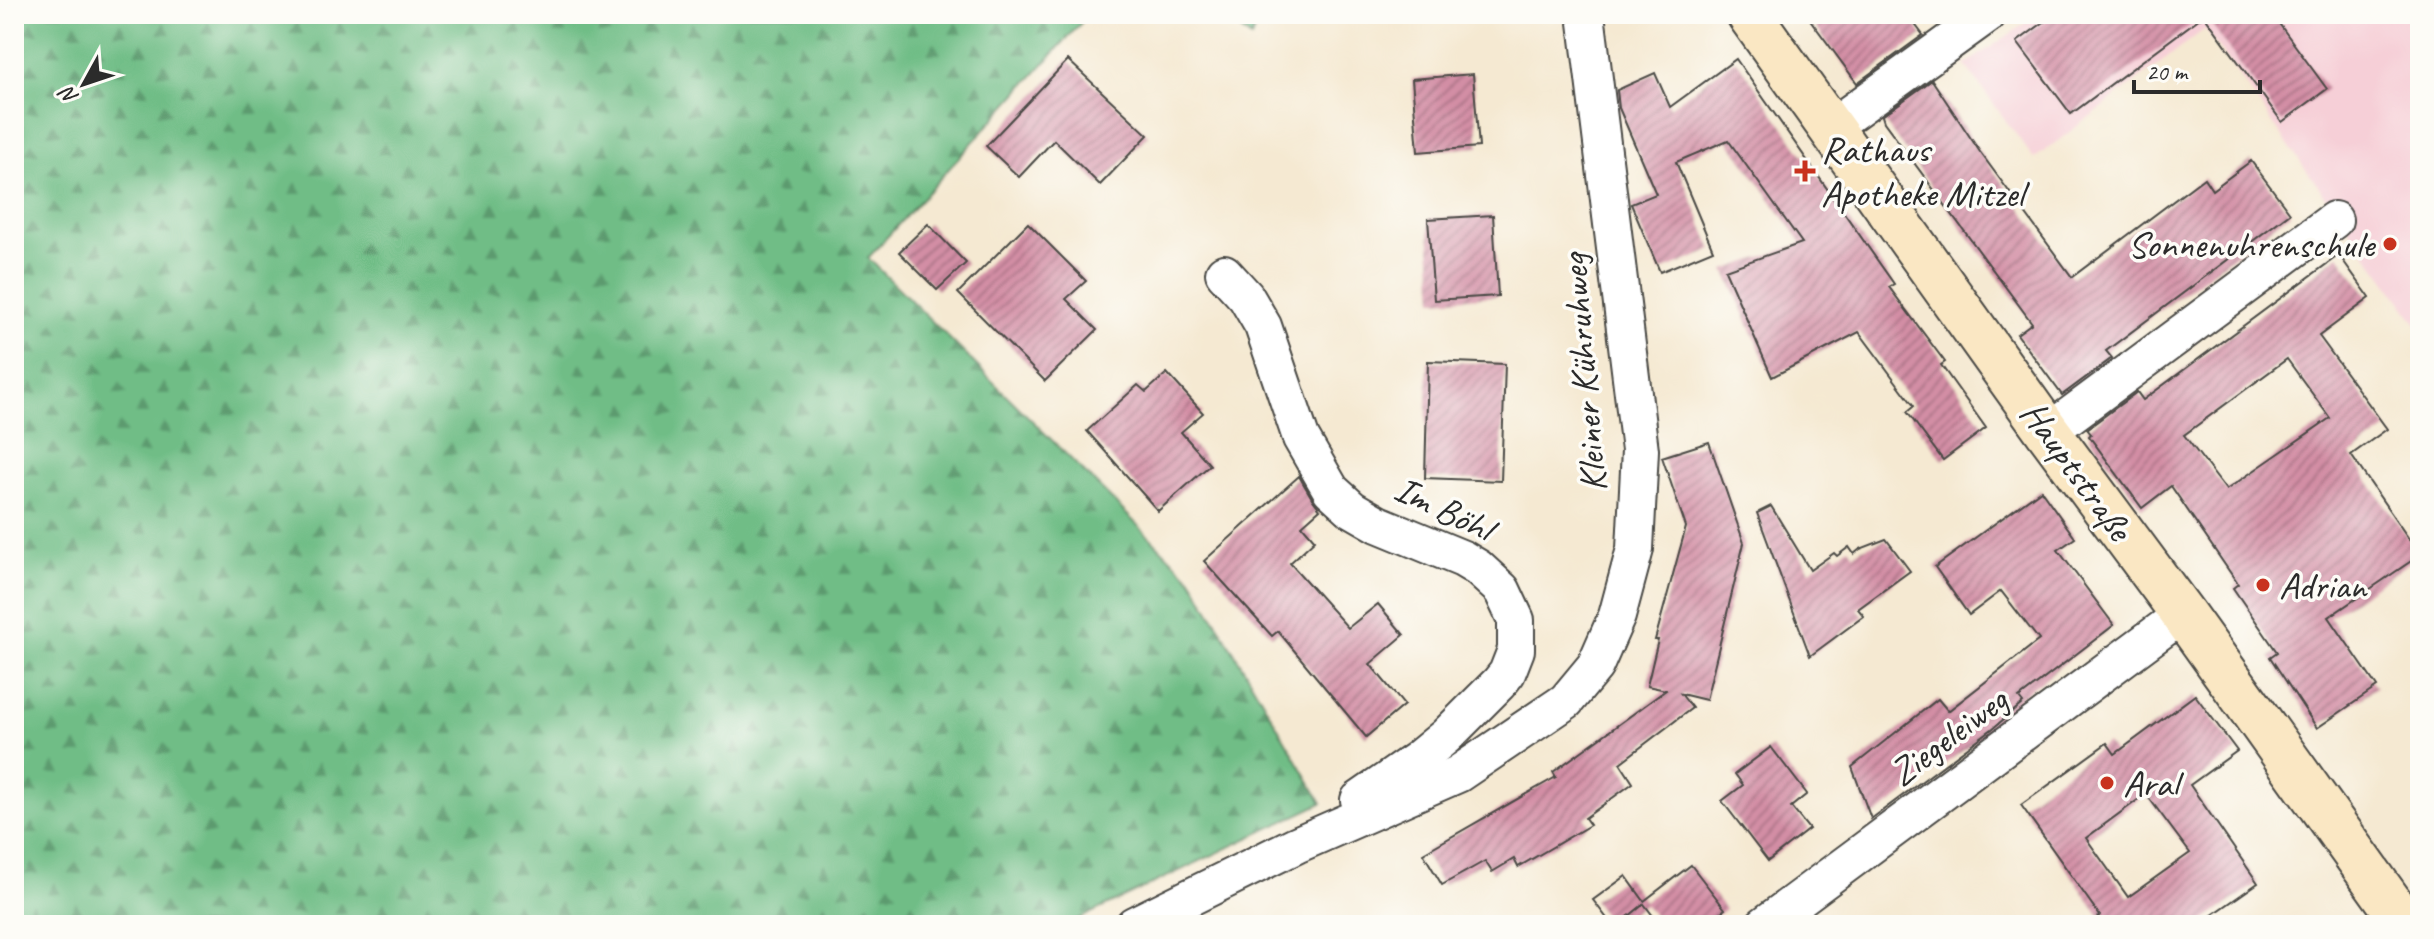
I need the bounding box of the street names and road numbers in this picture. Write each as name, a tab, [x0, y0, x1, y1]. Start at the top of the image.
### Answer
street label: Kleiner Kühruhweg	[1549, 250, 1617, 494]
street label: Hauptstraße	[2010, 391, 2145, 551]
street label: Im Böhl	[1387, 465, 1506, 555]
street label: Ziegeleiweg	[1880, 676, 2018, 796]

